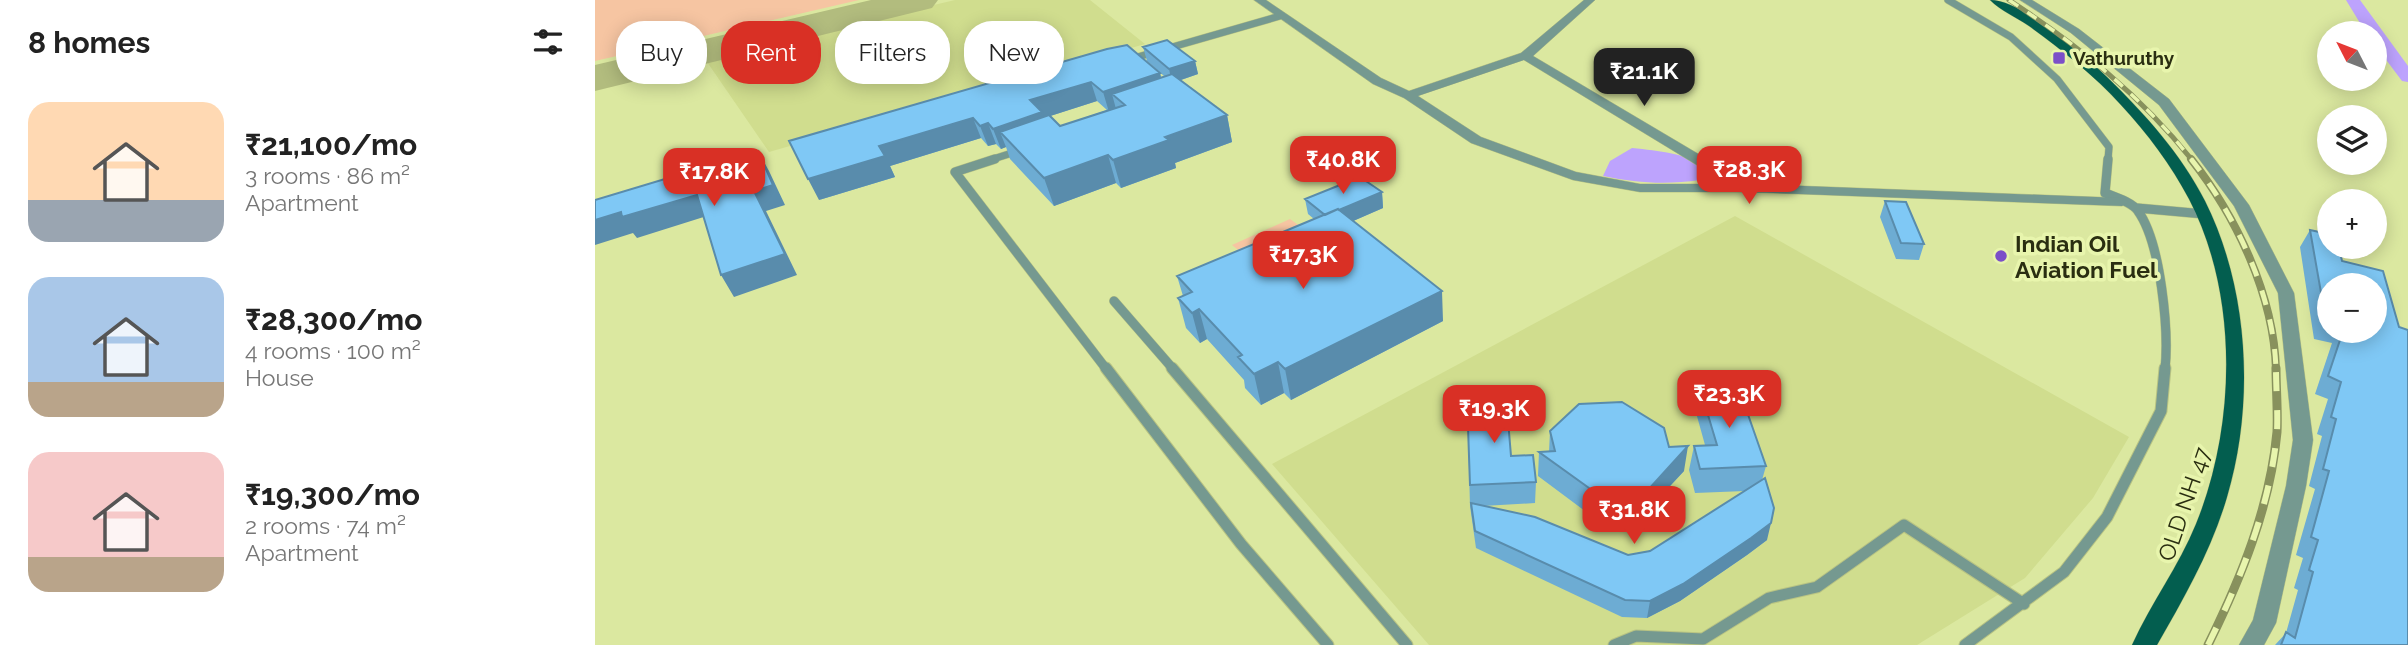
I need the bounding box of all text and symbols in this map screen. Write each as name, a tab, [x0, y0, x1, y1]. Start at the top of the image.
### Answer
chip: Buy	[616, 21, 707, 84]
chip: Rent	[721, 21, 821, 84]
chip: Filters	[835, 21, 950, 84]
chip: New	[964, 21, 1064, 84]
north arrow	[2317, 21, 2387, 91]
map controls	[2317, 21, 2387, 343]
icon: filters	[529, 23, 567, 61]
text: 8 homes	[28, 25, 150, 60]
place label: Vathuruthy	[2073, 47, 2175, 69]
pin: ₹21.1K	[1587, 48, 1701, 108]
marker: Vathuruthy	[2051, 50, 2067, 66]
text: ₹21.1K	[1610, 57, 1678, 84]
button: layers	[2317, 105, 2387, 175]
text: ₹21,100/mo	[245, 127, 417, 162]
icon: home	[84, 130, 168, 214]
pin: ₹40.8K	[1286, 136, 1400, 196]
text: ₹40.8K	[1306, 145, 1380, 172]
pin: ₹28.3K	[1692, 146, 1806, 206]
pin: ₹17.8K	[657, 148, 771, 208]
text: ₹28.3K	[1713, 155, 1785, 182]
text: ₹17.8K	[679, 157, 749, 184]
text: 3 rooms · 86 m²	[245, 162, 410, 189]
text: Apartment	[245, 189, 359, 216]
button: +	[2317, 189, 2387, 259]
place label: Indian Oil Aviation Fuel	[2015, 230, 2158, 283]
pin: ₹17.3K	[1246, 232, 1360, 291]
text: ₹17.3K	[1269, 240, 1337, 267]
marker: Indian Oil Aviation Fuel	[1993, 248, 2009, 264]
button: −	[2317, 273, 2387, 343]
text: ₹28,300/mo	[245, 302, 422, 337]
icon: home	[84, 305, 168, 389]
text: 4 rooms · 100 m²	[245, 337, 421, 364]
text: House	[245, 364, 314, 391]
pin: ₹23.3K	[1672, 370, 1786, 430]
text: ₹23.3K	[1693, 379, 1765, 406]
pin: ₹19.3K	[1437, 386, 1551, 445]
text: ₹19.3K	[1459, 394, 1529, 421]
street label: OLD NH 47	[2152, 443, 2216, 564]
text: ₹19,300/mo	[245, 477, 420, 512]
icon: home	[84, 480, 168, 564]
pin: ₹31.8K	[1577, 486, 1691, 546]
text: ₹31.8K	[1599, 495, 1669, 522]
text: 2 rooms · 74 m²	[245, 512, 406, 539]
text: Apartment	[245, 539, 359, 566]

